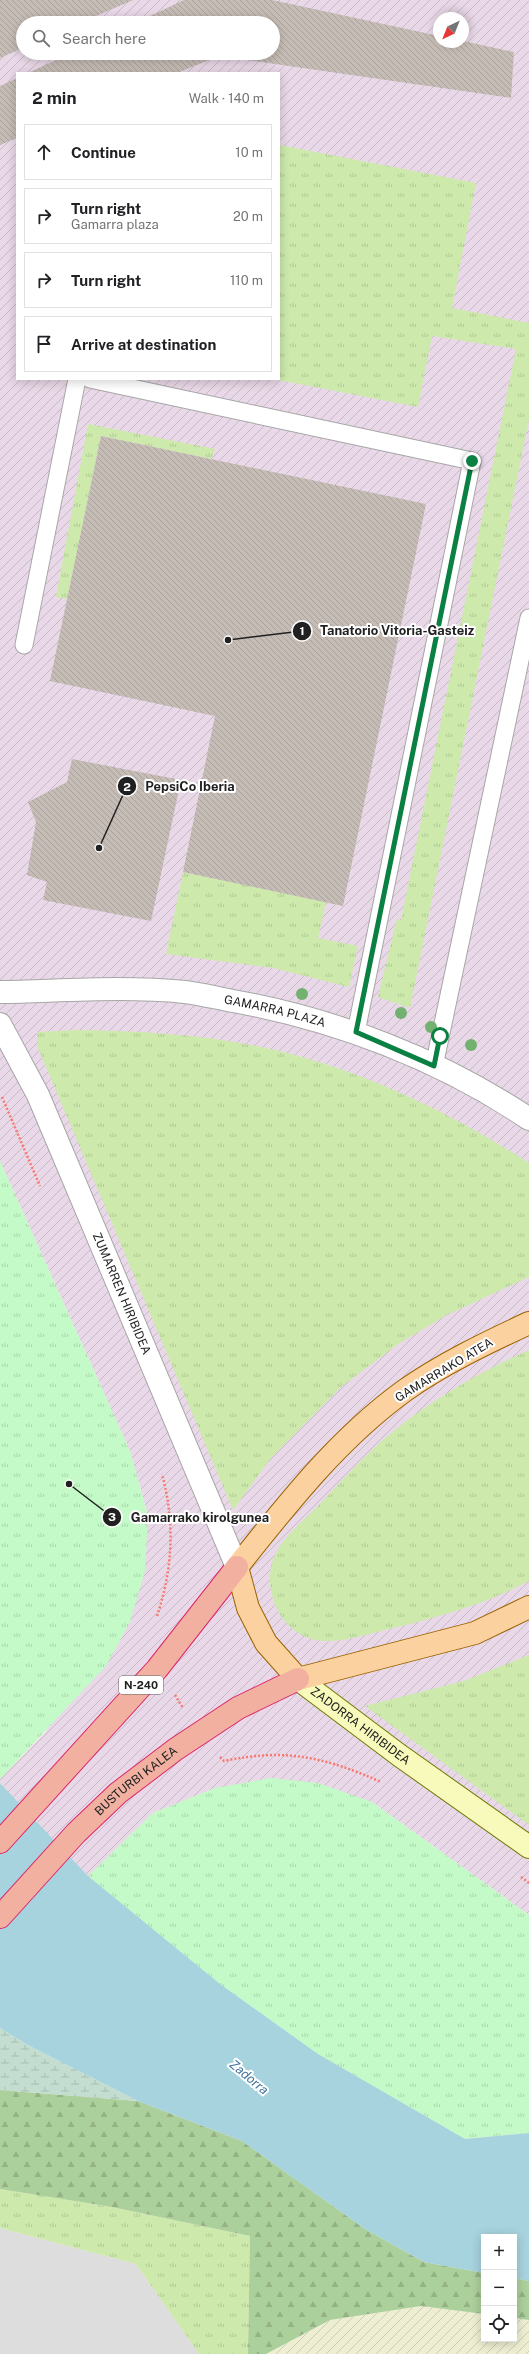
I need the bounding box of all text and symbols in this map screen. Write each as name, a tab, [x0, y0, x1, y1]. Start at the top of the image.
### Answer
north arrow	[433, 12, 469, 48]
search box	[16, 16, 280, 60]
icon: search	[30, 27, 52, 49]
text: Search here	[62, 30, 146, 47]
text: 2 min	[32, 88, 77, 108]
text: Walk · 140 m	[189, 91, 264, 106]
icon: ahead	[33, 141, 55, 163]
text: Continue	[71, 144, 136, 161]
text: 10 m	[235, 145, 263, 160]
text: Turn right	[71, 200, 141, 217]
icon: right	[33, 205, 55, 227]
text: 20 m	[233, 209, 263, 224]
text: Gamarra plaza	[71, 217, 159, 232]
icon: right	[33, 269, 55, 291]
text: Turn right	[71, 272, 141, 289]
text: 110 m	[230, 273, 263, 288]
icon: arrive	[33, 333, 55, 355]
text: Arrive at destination	[71, 336, 216, 353]
route end	[463, 452, 481, 470]
callout: Tanatorio Vitoria-Gasteiz	[292, 618, 483, 643]
text: Tanatorio Vitoria-Gasteiz	[320, 623, 475, 638]
text: 1	[299, 624, 305, 638]
callout: PepsiCo Iberia	[117, 774, 243, 799]
text: PepsiCo Iberia	[145, 779, 235, 794]
text: 2	[123, 780, 131, 794]
street label: GAMARRA PLAZA	[223, 992, 328, 1030]
route start	[431, 1027, 449, 1045]
street label: ZUMARREN HIRIBIDEA	[90, 1231, 154, 1357]
street label: GAMARRAKO ATEA	[393, 1335, 496, 1405]
callout: Gamarrako kirolgunea	[102, 1505, 277, 1530]
text: 3	[108, 1510, 116, 1524]
text: Gamarrako kirolgunea	[131, 1510, 269, 1525]
road number: N-240	[119, 1676, 163, 1694]
street label: ZADORRA HIRIBIDEA	[308, 1684, 413, 1768]
street label: BUSTURBI KALEA	[92, 1743, 181, 1818]
water label: Zadorra	[227, 2056, 272, 2098]
map controls	[481, 2234, 517, 2342]
button: +	[481, 2234, 517, 2270]
button: −	[481, 2270, 517, 2306]
button: locate	[481, 2306, 517, 2342]

